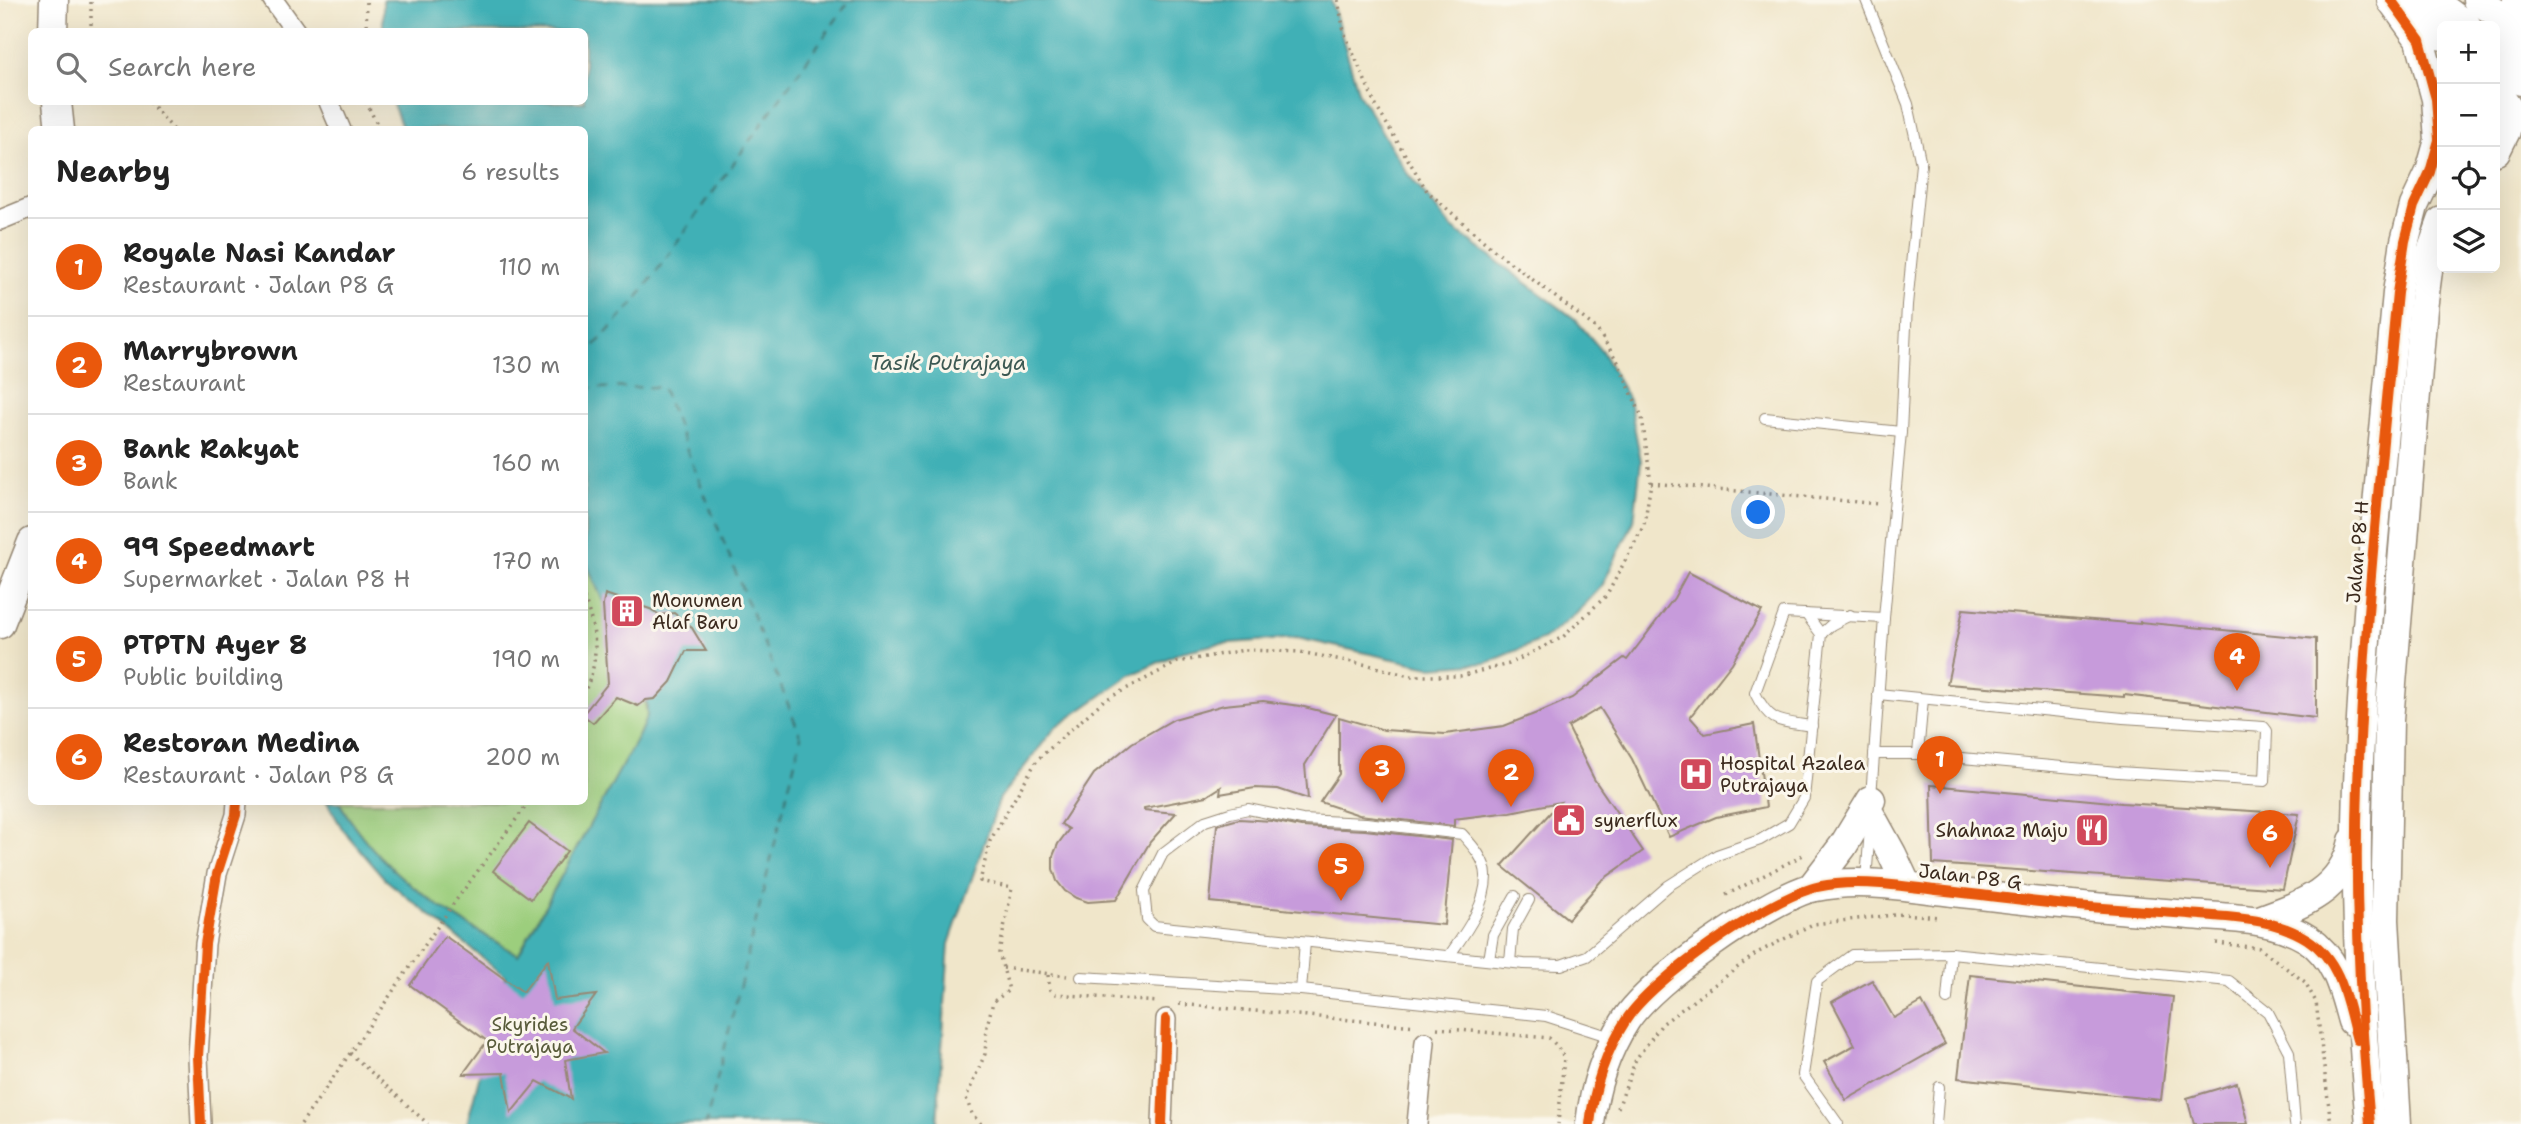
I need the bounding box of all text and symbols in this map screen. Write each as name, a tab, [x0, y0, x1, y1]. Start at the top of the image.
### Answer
map controls	[2437, 21, 2500, 273]
button: +	[2437, 21, 2500, 84]
search box	[28, 28, 588, 105]
icon: search	[52, 48, 90, 86]
text: Search here	[108, 49, 257, 84]
button: −	[2437, 84, 2500, 147]
button: locate	[2437, 147, 2500, 210]
text: Nearby	[56, 151, 171, 192]
text: 6 results	[461, 157, 560, 187]
button: layers	[2437, 210, 2500, 273]
text: Royale Nasi Kandar	[123, 235, 396, 270]
text: 1	[74, 252, 84, 282]
text: 110 m	[498, 252, 560, 282]
text: Restaurant · Jalan P8 G	[123, 270, 394, 300]
text: Marrybrown	[123, 333, 298, 368]
water label: Tasik Putrajaya	[870, 349, 1026, 377]
text: 2	[71, 350, 87, 380]
text: 130 m	[492, 350, 560, 380]
text: Restaurant	[123, 368, 246, 398]
text: Bank Rakyat	[123, 431, 299, 466]
text: 3	[71, 448, 87, 478]
text: 160 m	[492, 448, 560, 478]
text: Bank	[123, 466, 178, 496]
your location	[1741, 495, 1775, 529]
street label: Jalan P8 H	[2341, 500, 2374, 605]
text: 99 Speedmart	[123, 529, 315, 564]
text: 4	[71, 546, 87, 576]
text: 170 m	[492, 546, 560, 576]
text: Supermarket · Jalan P8 H	[123, 564, 410, 594]
place label: Monumen Alaf Baru	[652, 588, 742, 635]
building icon: Monumen Alaf Baru	[608, 592, 646, 630]
text: PTPTN Ayer 8	[123, 627, 307, 662]
pin: 4	[2214, 633, 2260, 691]
text: 5	[72, 644, 86, 674]
text: 190 m	[492, 644, 560, 674]
text: Public building	[123, 662, 283, 692]
text: Restoran Medina	[123, 725, 359, 760]
pin: 1	[1917, 736, 1963, 794]
text: 6	[71, 742, 87, 772]
text: 200 m	[485, 742, 560, 772]
pin: 3	[1359, 745, 1405, 803]
pin: 2	[1488, 749, 1534, 807]
place label: Hospital Azalea Putrajaya	[1720, 751, 1866, 798]
hospital icon: Hospital Azalea Putrajaya	[1677, 755, 1715, 793]
text: Restaurant · Jalan P8 G	[123, 760, 394, 790]
public building icon: synerflux	[1550, 801, 1588, 839]
place label: synerflux	[1594, 808, 1678, 833]
pin: 6	[2247, 810, 2293, 868]
restaurant icon: Shahnaz Maju	[2073, 811, 2111, 849]
place label: Shahnaz Maju	[1935, 818, 2068, 843]
pin: 5	[1318, 843, 1364, 901]
street label: Jalan P8 G	[1917, 858, 2023, 895]
park label: Skyrides Putrajaya	[486, 1012, 574, 1059]

